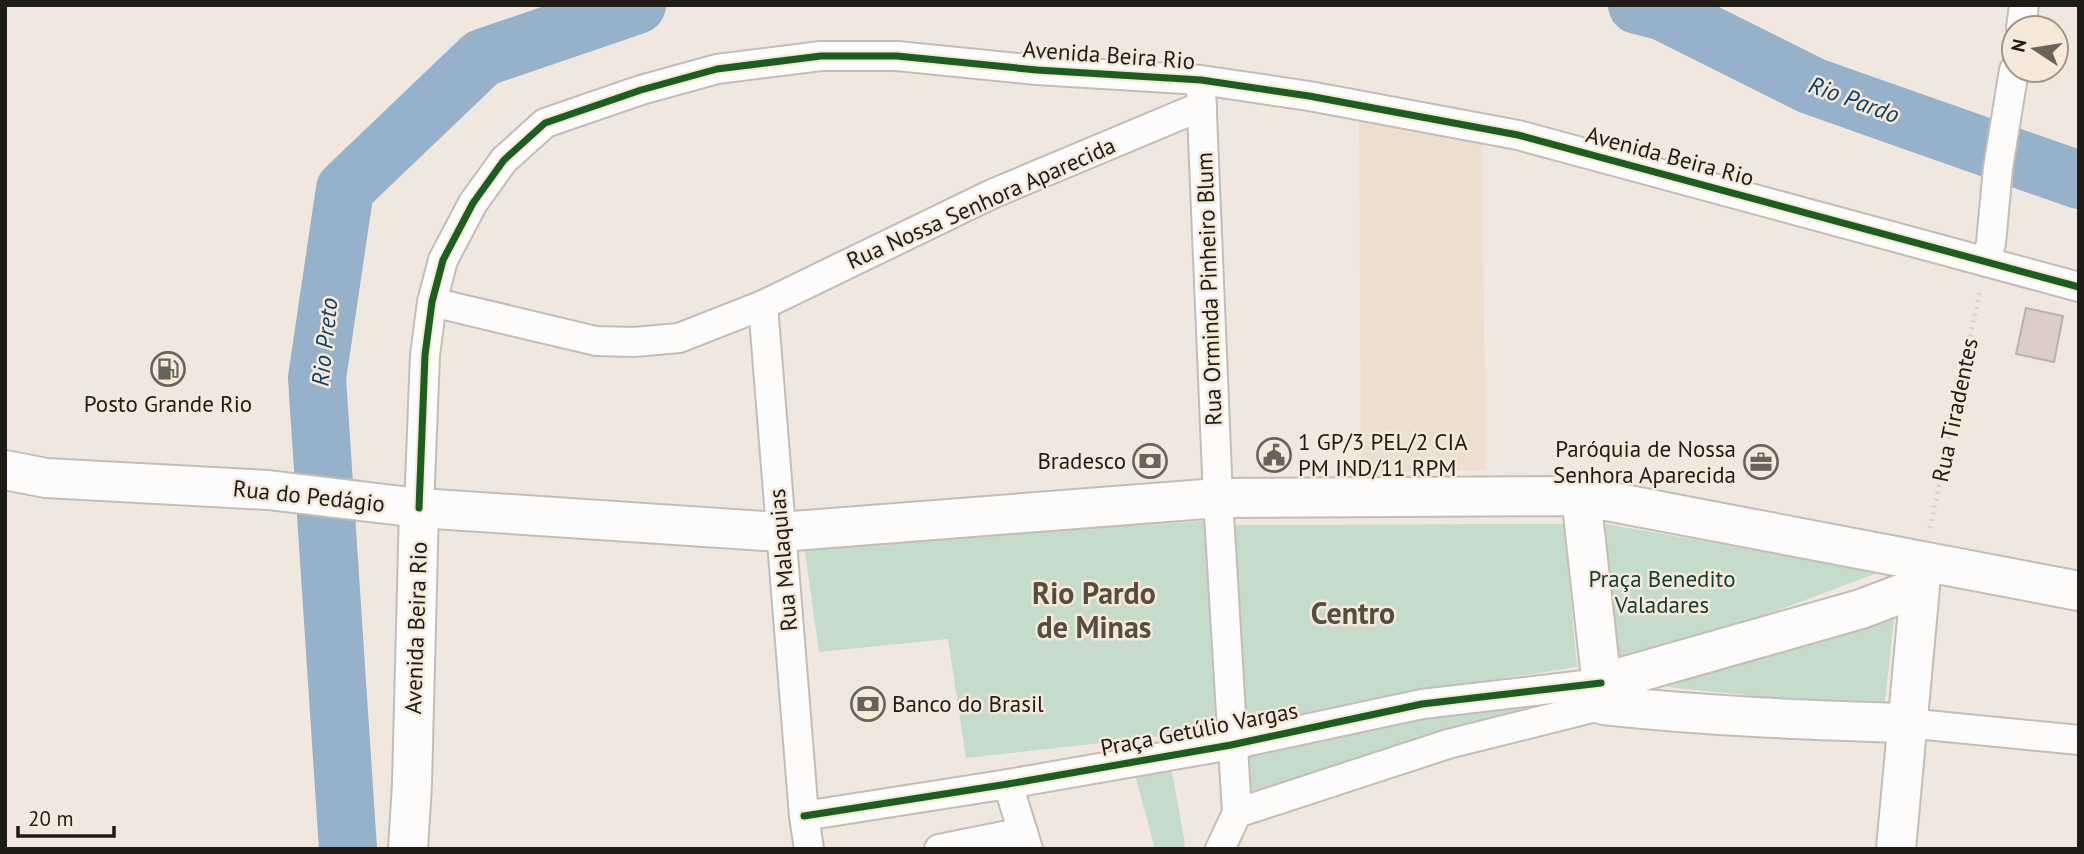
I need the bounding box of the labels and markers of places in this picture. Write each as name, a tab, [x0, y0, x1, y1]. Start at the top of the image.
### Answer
fuel station icon: Posto Grande Rio	[149, 350, 187, 388]
place label: Posto Grande Rio	[84, 389, 252, 418]
place label: 1 GP/3 PEL/2 CIA PM IND/11 RPM	[1298, 427, 1468, 482]
place label: Paróquia de Nossa Senhora Aparecida	[1553, 434, 1736, 489]
public building icon: 1 GP/3 PEL/2 CIA PM IND/11 RPM	[1255, 436, 1293, 474]
bank icon: Bradesco	[1131, 442, 1169, 480]
office icon: Paróquia de Nossa Senhora Aparecida	[1742, 443, 1780, 481]
place label: Bradesco	[1037, 446, 1126, 475]
bank icon: Banco do Brasil	[849, 685, 887, 723]
place label: Banco do Brasil	[892, 689, 1044, 718]

